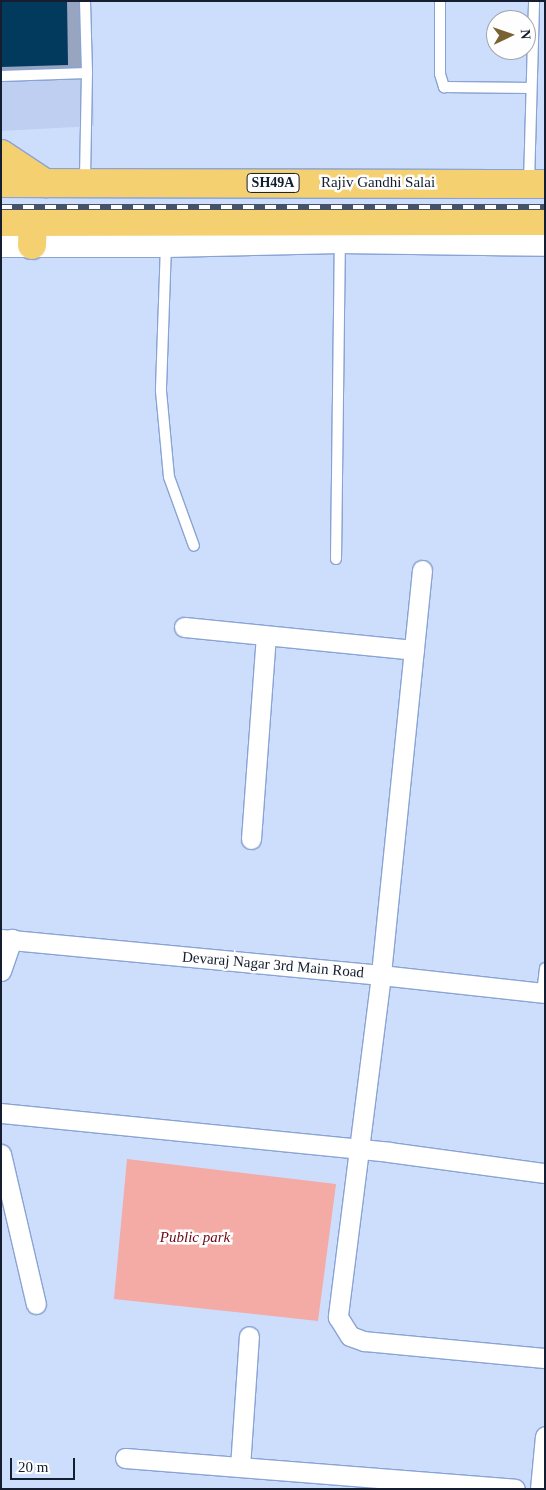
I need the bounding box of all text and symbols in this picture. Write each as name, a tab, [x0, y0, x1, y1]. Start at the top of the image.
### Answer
north arrow	[486, 10, 536, 60]
text: N	[518, 29, 533, 40]
road number: SH49A	[246, 172, 300, 194]
street label: Rajiv Gandhi Salai	[321, 174, 435, 192]
street label: Devaraj Nagar 3rd Main Road	[181, 948, 365, 982]
park label: Public park	[160, 1229, 230, 1247]
scale bar	[12, 1448, 78, 1480]
text: 20 m	[18, 1459, 48, 1475]

